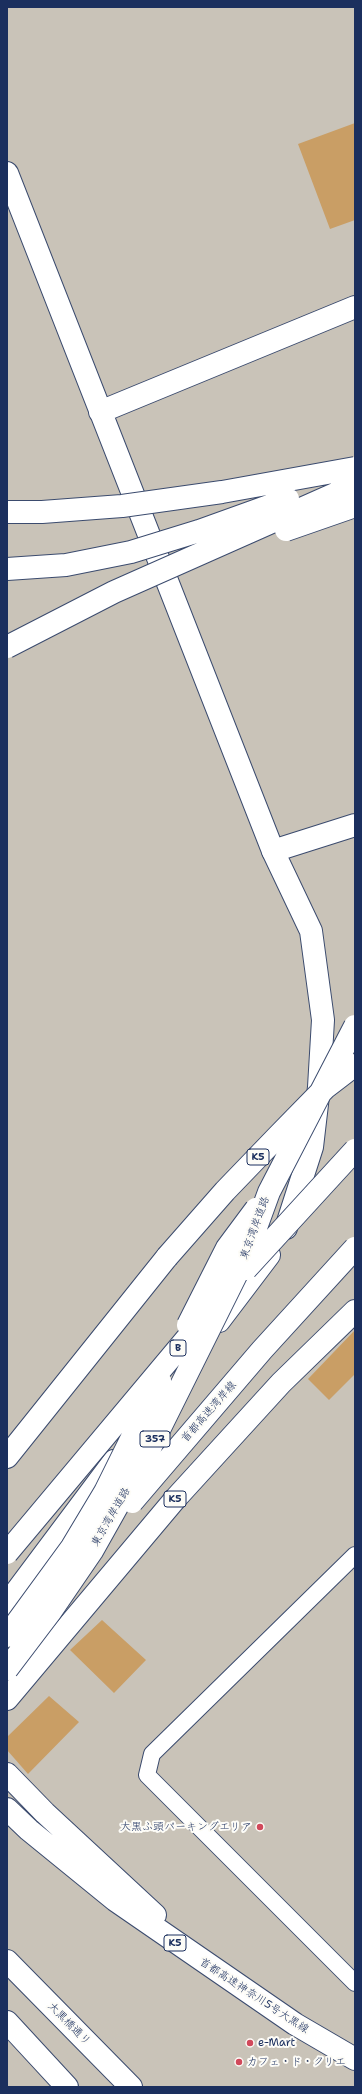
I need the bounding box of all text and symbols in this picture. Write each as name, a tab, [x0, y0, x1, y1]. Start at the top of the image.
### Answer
road number: K5	[247, 1149, 269, 1165]
street label: 東京湾岸道路	[238, 1195, 272, 1261]
road number: B	[170, 1340, 186, 1356]
street label: 首都高速湾岸線	[179, 1379, 239, 1445]
road number: 357	[140, 1431, 170, 1447]
street label: 東京湾岸道路	[89, 1485, 133, 1549]
road number: K5	[164, 1491, 186, 1507]
place label: 大黒ふ頭パーキングエリア	[120, 1820, 252, 1834]
marker: 大黒ふ頭パーキングエリア	[255, 1822, 265, 1832]
road number: K5	[164, 1935, 186, 1951]
street label: 首都高速神奈川5号大黒線	[197, 1956, 311, 2036]
street label: 大黒橋通り	[45, 2000, 93, 2048]
place label: e-Mart	[258, 2036, 295, 2050]
marker: e-Mart	[245, 2038, 255, 2048]
place label: カフェ・ド・クリエ	[247, 2055, 346, 2069]
marker: カフェ・ド・クリエ	[234, 2057, 244, 2067]

